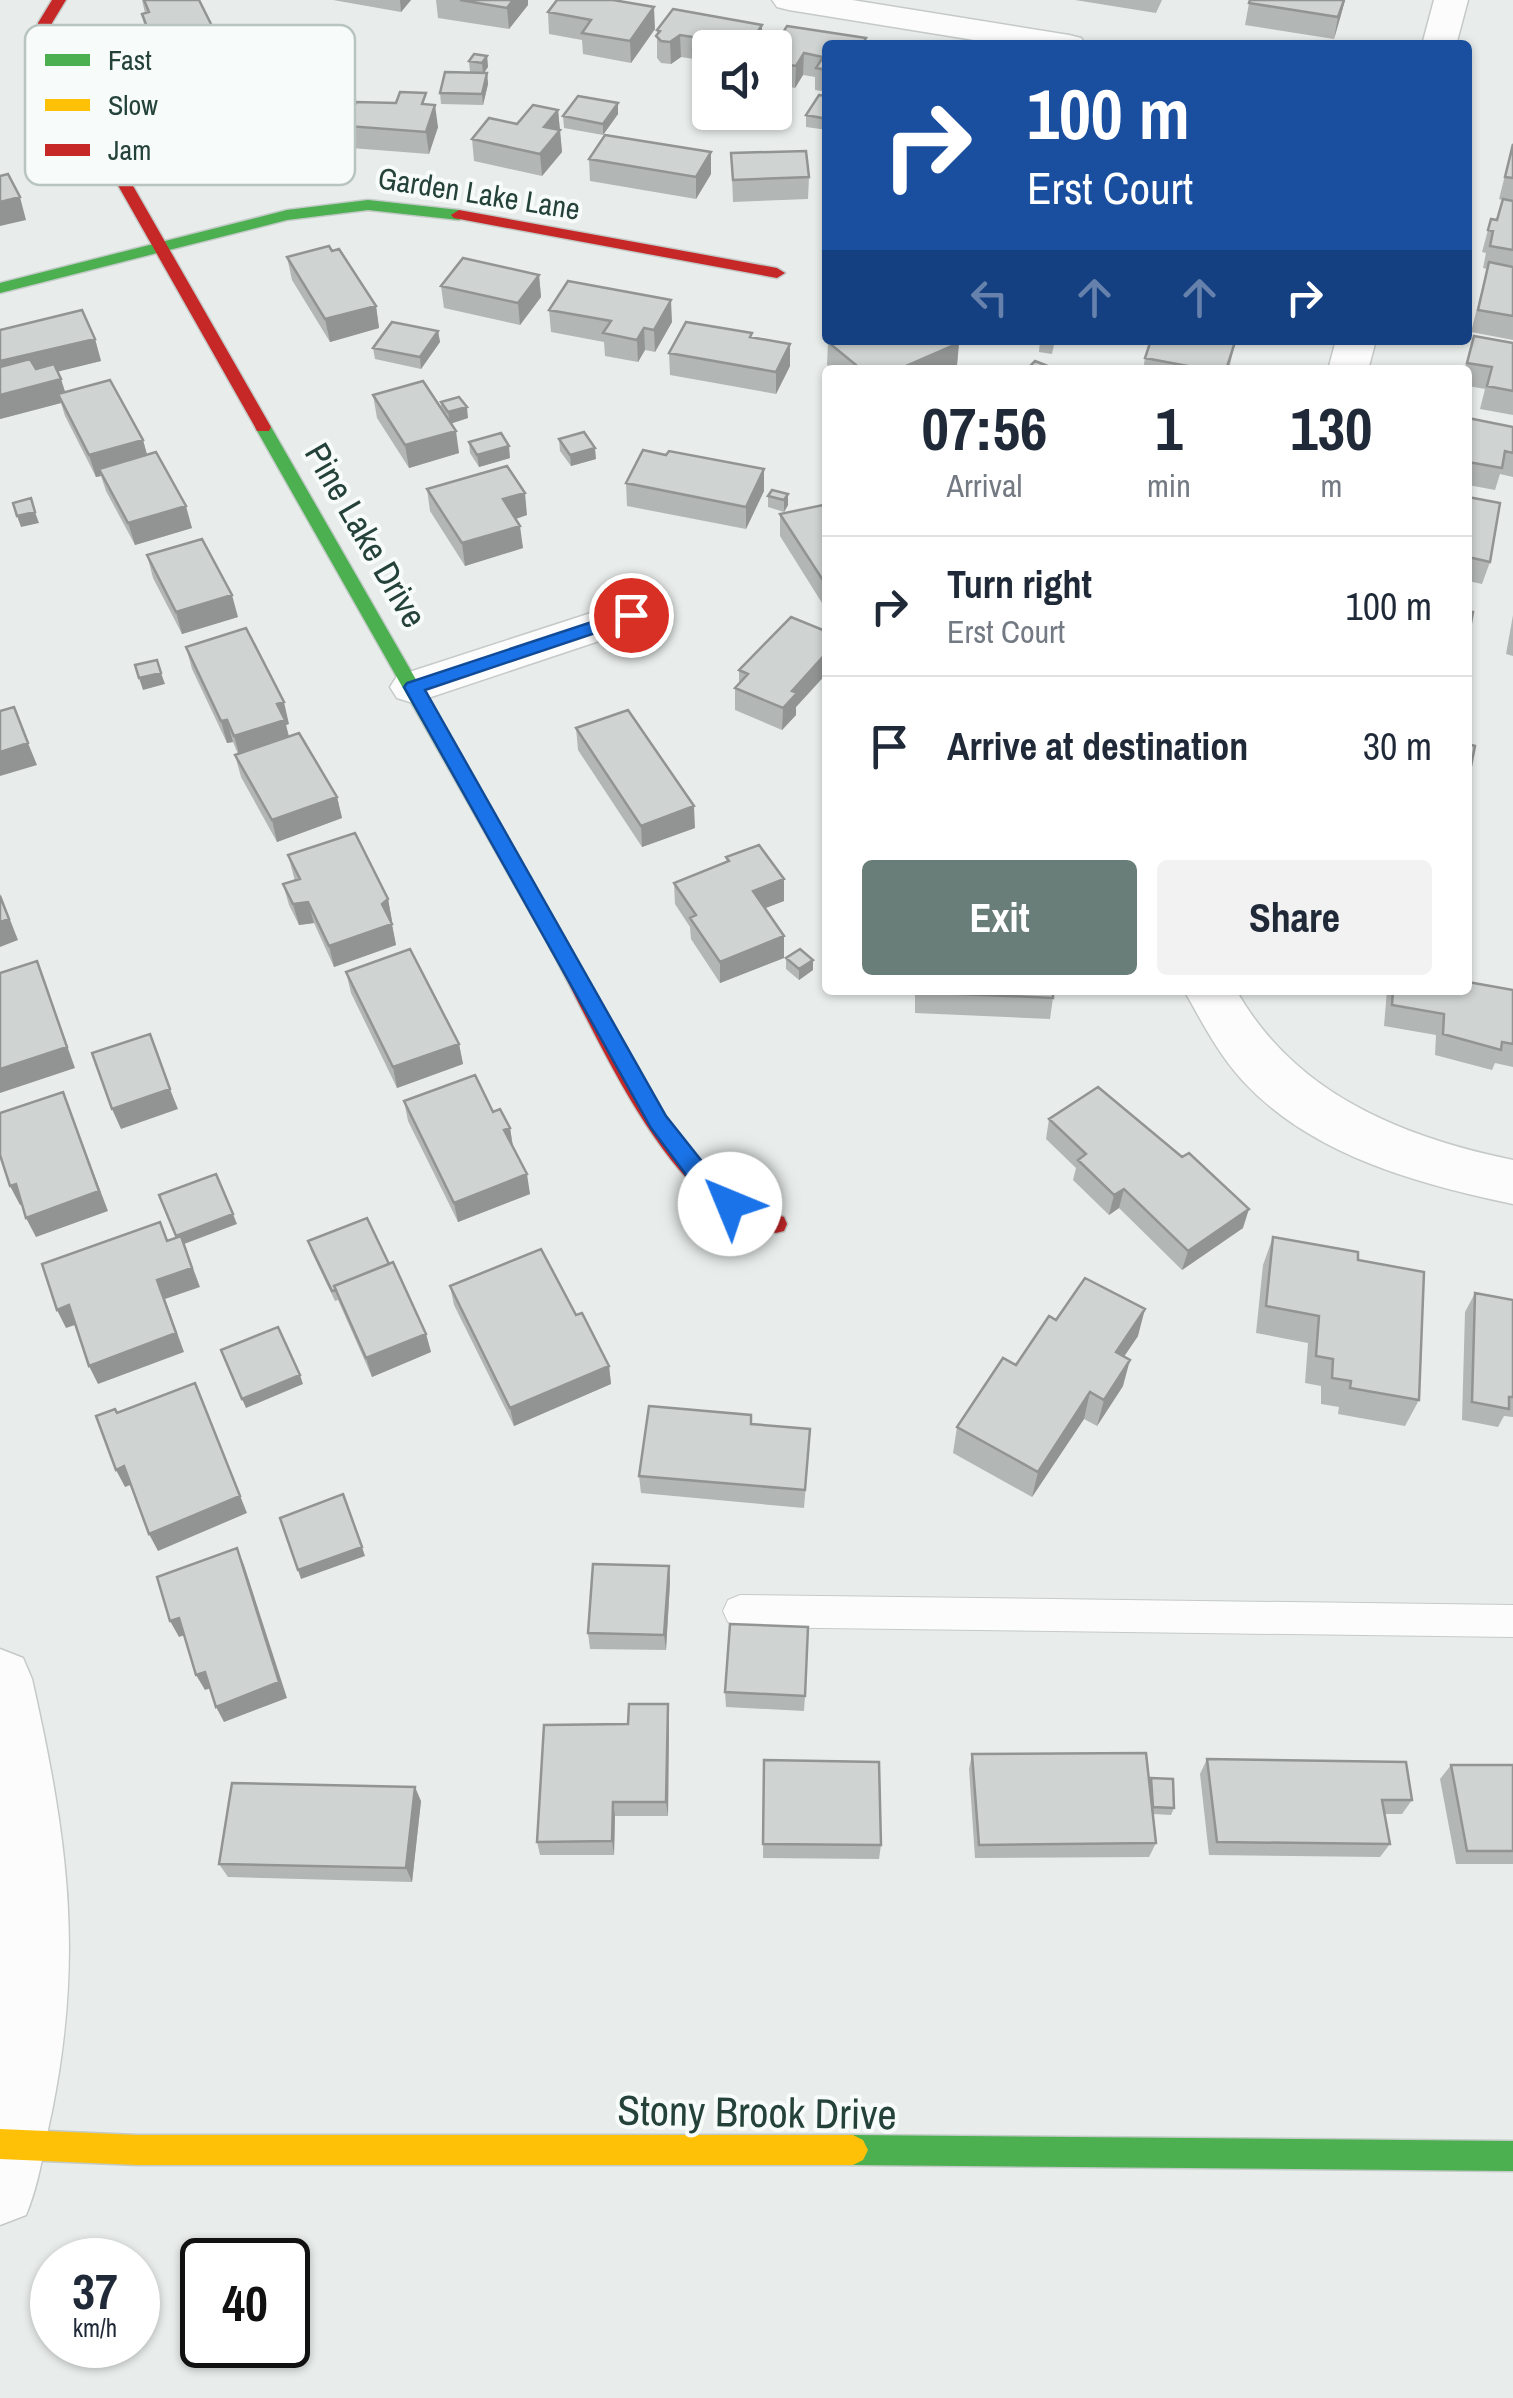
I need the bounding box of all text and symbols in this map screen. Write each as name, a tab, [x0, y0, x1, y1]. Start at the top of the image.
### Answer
legend	[25, 25, 355, 185]
map controls	[692, 30, 792, 130]
button: sound	[692, 30, 792, 130]
text: Fast	[108, 41, 152, 79]
text: 100 m	[1027, 67, 1190, 161]
icon: right	[862, 80, 992, 210]
text: Slow	[108, 86, 158, 124]
text: Jam	[108, 131, 151, 169]
street label: Garden Lake Lane	[375, 157, 583, 229]
text: Erst Court	[1027, 157, 1193, 218]
icon: left	[962, 270, 1017, 325]
icon: ahead	[1067, 270, 1122, 325]
icon: ahead	[1172, 270, 1227, 325]
icon: right	[1277, 270, 1332, 325]
text: 07:56	[922, 388, 1047, 469]
text: 1	[1155, 388, 1183, 469]
text: 130	[1290, 388, 1372, 469]
street label: Pine Lake Drive	[294, 434, 438, 636]
text: Arrival	[947, 464, 1022, 507]
text: min	[1147, 464, 1191, 507]
text: m	[1320, 464, 1342, 507]
text: Turn right	[947, 559, 1092, 610]
pin	[589, 573, 674, 658]
icon: right	[862, 579, 917, 634]
text: 100 m	[1345, 581, 1432, 632]
icon: arrive	[604, 588, 659, 643]
text: Erst Court	[947, 610, 1065, 653]
icon: arrive	[862, 719, 917, 774]
text: Arrive at destination	[947, 721, 1248, 772]
text: 30 m	[1363, 721, 1432, 772]
button: Exit	[862, 860, 1137, 975]
button: Share	[1157, 860, 1432, 975]
position arrow	[678, 1152, 782, 1256]
street label: Stony Brook Drive	[617, 2082, 897, 2142]
speed limit sign: 40	[180, 2238, 310, 2368]
text: 37	[72, 2257, 118, 2325]
text: km/h	[73, 2311, 117, 2345]

